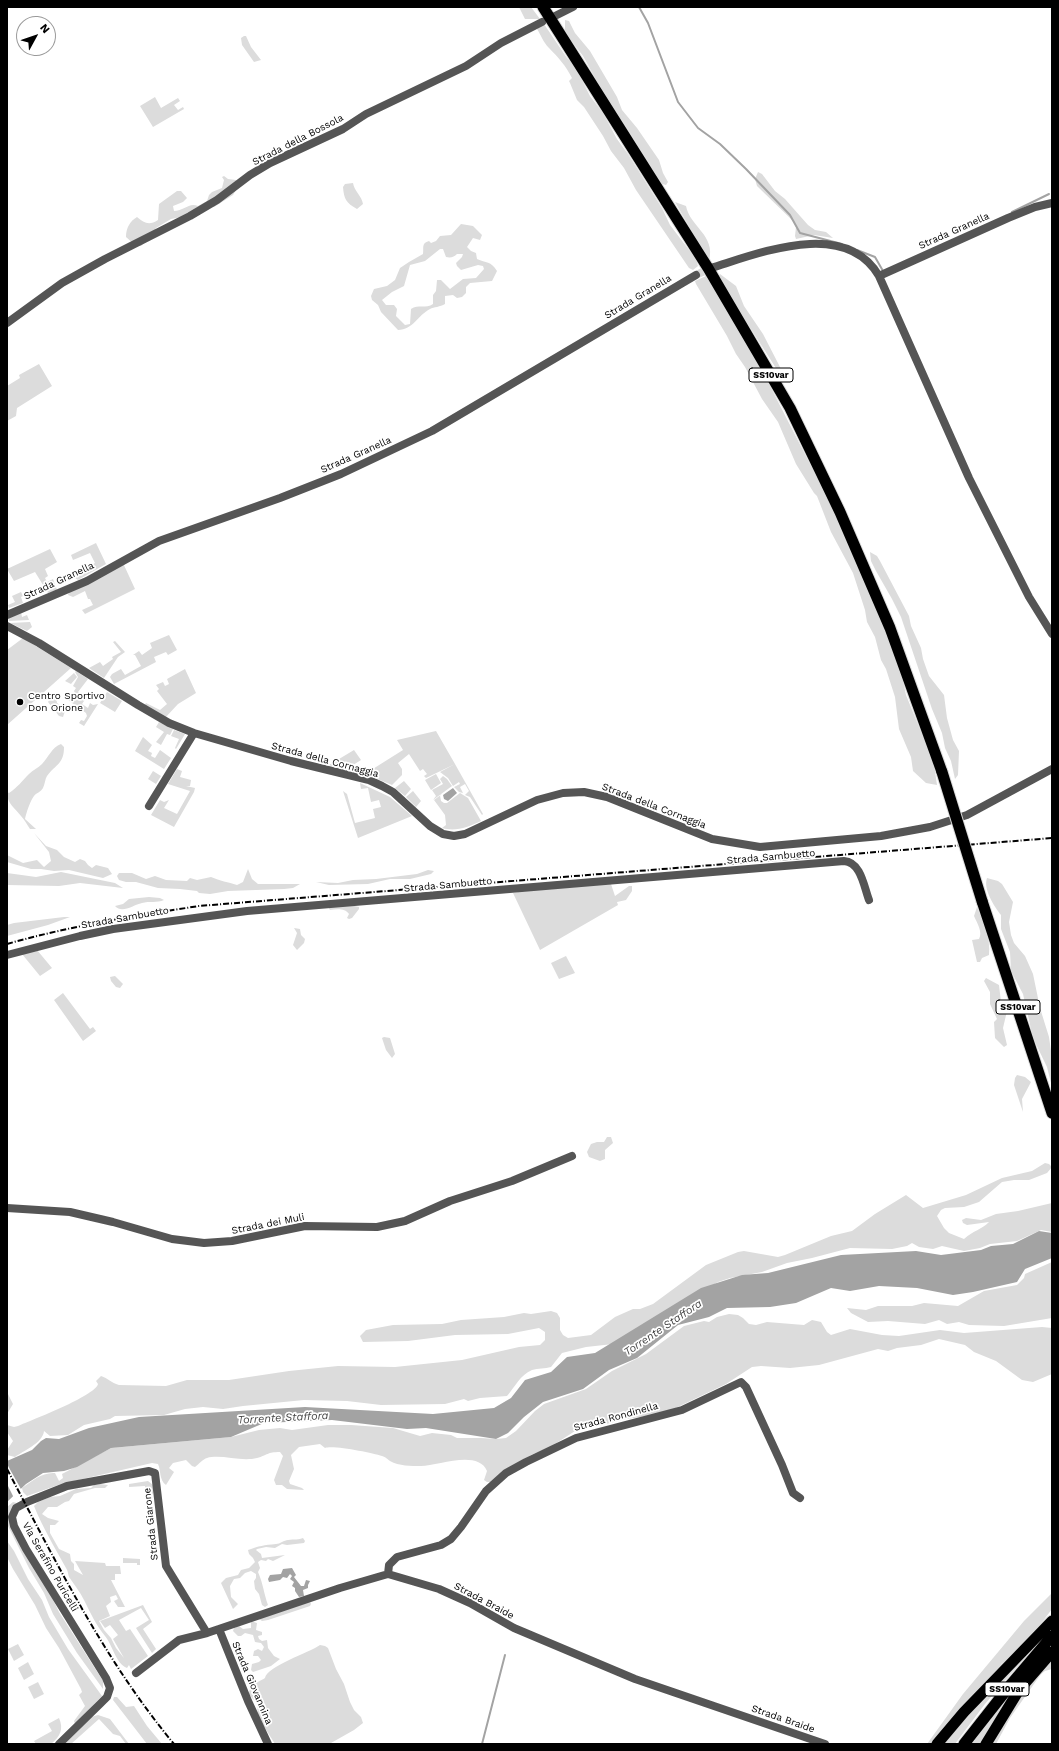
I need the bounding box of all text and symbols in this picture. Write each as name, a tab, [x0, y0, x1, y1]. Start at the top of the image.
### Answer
north arrow	[16, 16, 56, 56]
text: N	[37, 21, 52, 36]
street label: Strada della Bossola	[250, 112, 346, 168]
street label: Strada Granella	[917, 210, 991, 252]
street label: Strada Granella	[602, 272, 674, 322]
road number: SS10var	[749, 368, 793, 382]
street label: Strada Granella	[319, 434, 393, 476]
street label: Strada Granella	[22, 559, 96, 603]
place label: Centro Sportivo Don Orione	[28, 690, 105, 714]
marker: Centro Sportivo Don Orione	[15, 697, 25, 707]
street label: Strada della Cornaggia	[270, 740, 380, 780]
street label: Strada della Cornaggia	[600, 781, 708, 831]
street label: Strada Sambuetto	[726, 847, 816, 867]
street label: Strada Sambuetto	[403, 875, 493, 895]
street label: Strada Sambuetto	[80, 904, 170, 932]
road number: SS10var	[996, 1000, 1040, 1014]
street label: Strada dei Muli	[231, 1211, 305, 1237]
water label: Torrente Staffora	[622, 1297, 704, 1359]
street label: Strada Rondinella	[572, 1400, 660, 1434]
water label: Torrente Staffora	[237, 1409, 329, 1427]
street label: Strada Giarone	[141, 1487, 161, 1561]
street label: Via Serafino Puricelli	[19, 1520, 81, 1614]
street label: Strada Braide	[452, 1580, 516, 1622]
street label: Strada Giovannina	[229, 1640, 275, 1726]
road number: SS10var	[985, 1682, 1029, 1696]
street label: Strada Braide	[750, 1703, 816, 1735]

